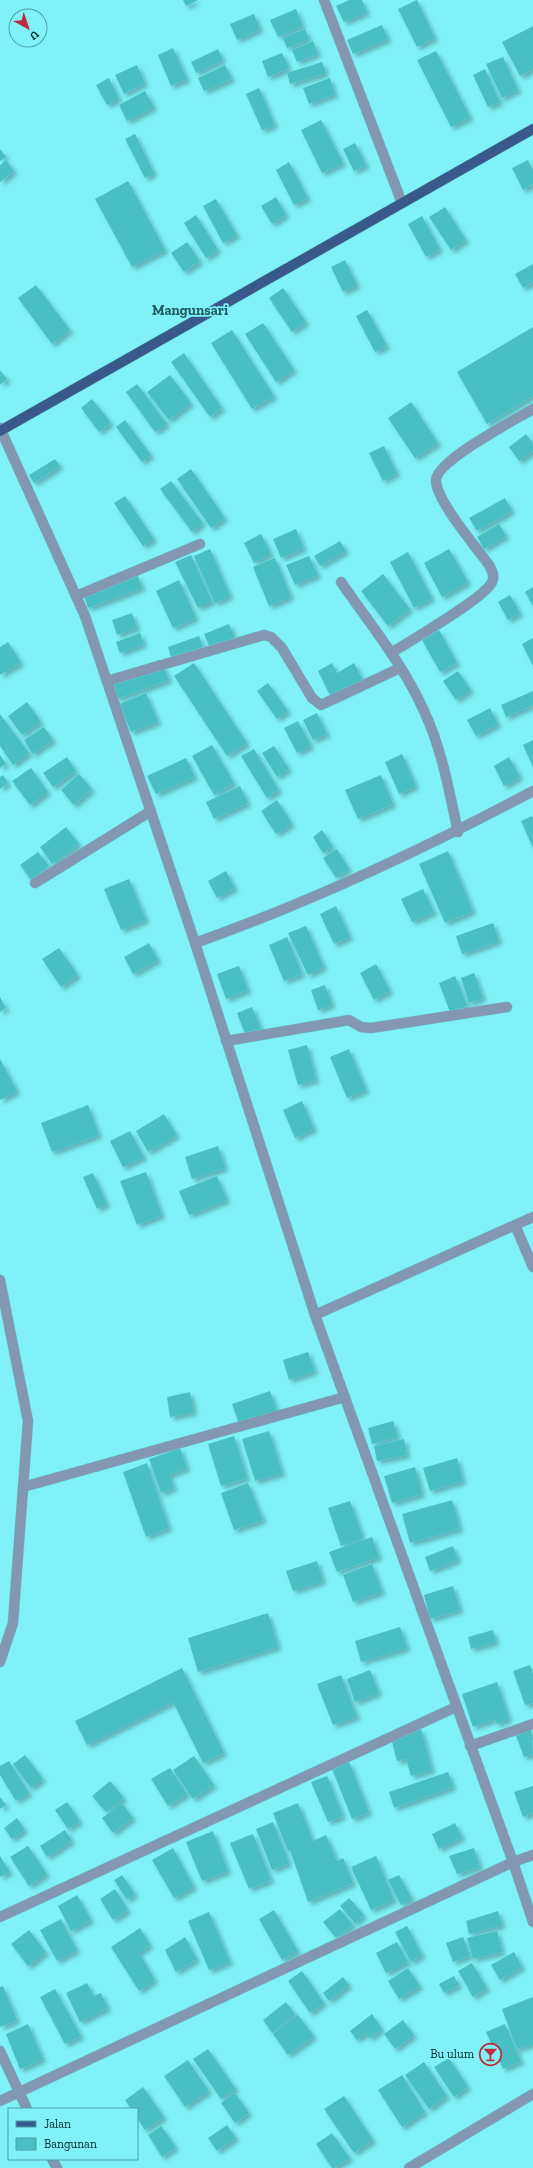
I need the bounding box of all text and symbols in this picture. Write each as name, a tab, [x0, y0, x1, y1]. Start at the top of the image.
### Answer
north arrow	[8, 8, 48, 48]
text: U	[27, 28, 41, 43]
district label: Mangunsari	[152, 302, 228, 319]
bar icon: Bu ulum	[477, 2041, 503, 2067]
place label: Bu ulum	[430, 2047, 475, 2061]
legend	[8, 2108, 138, 2160]
text: Jalan	[44, 2117, 71, 2131]
text: Bangunan	[44, 2137, 97, 2151]

